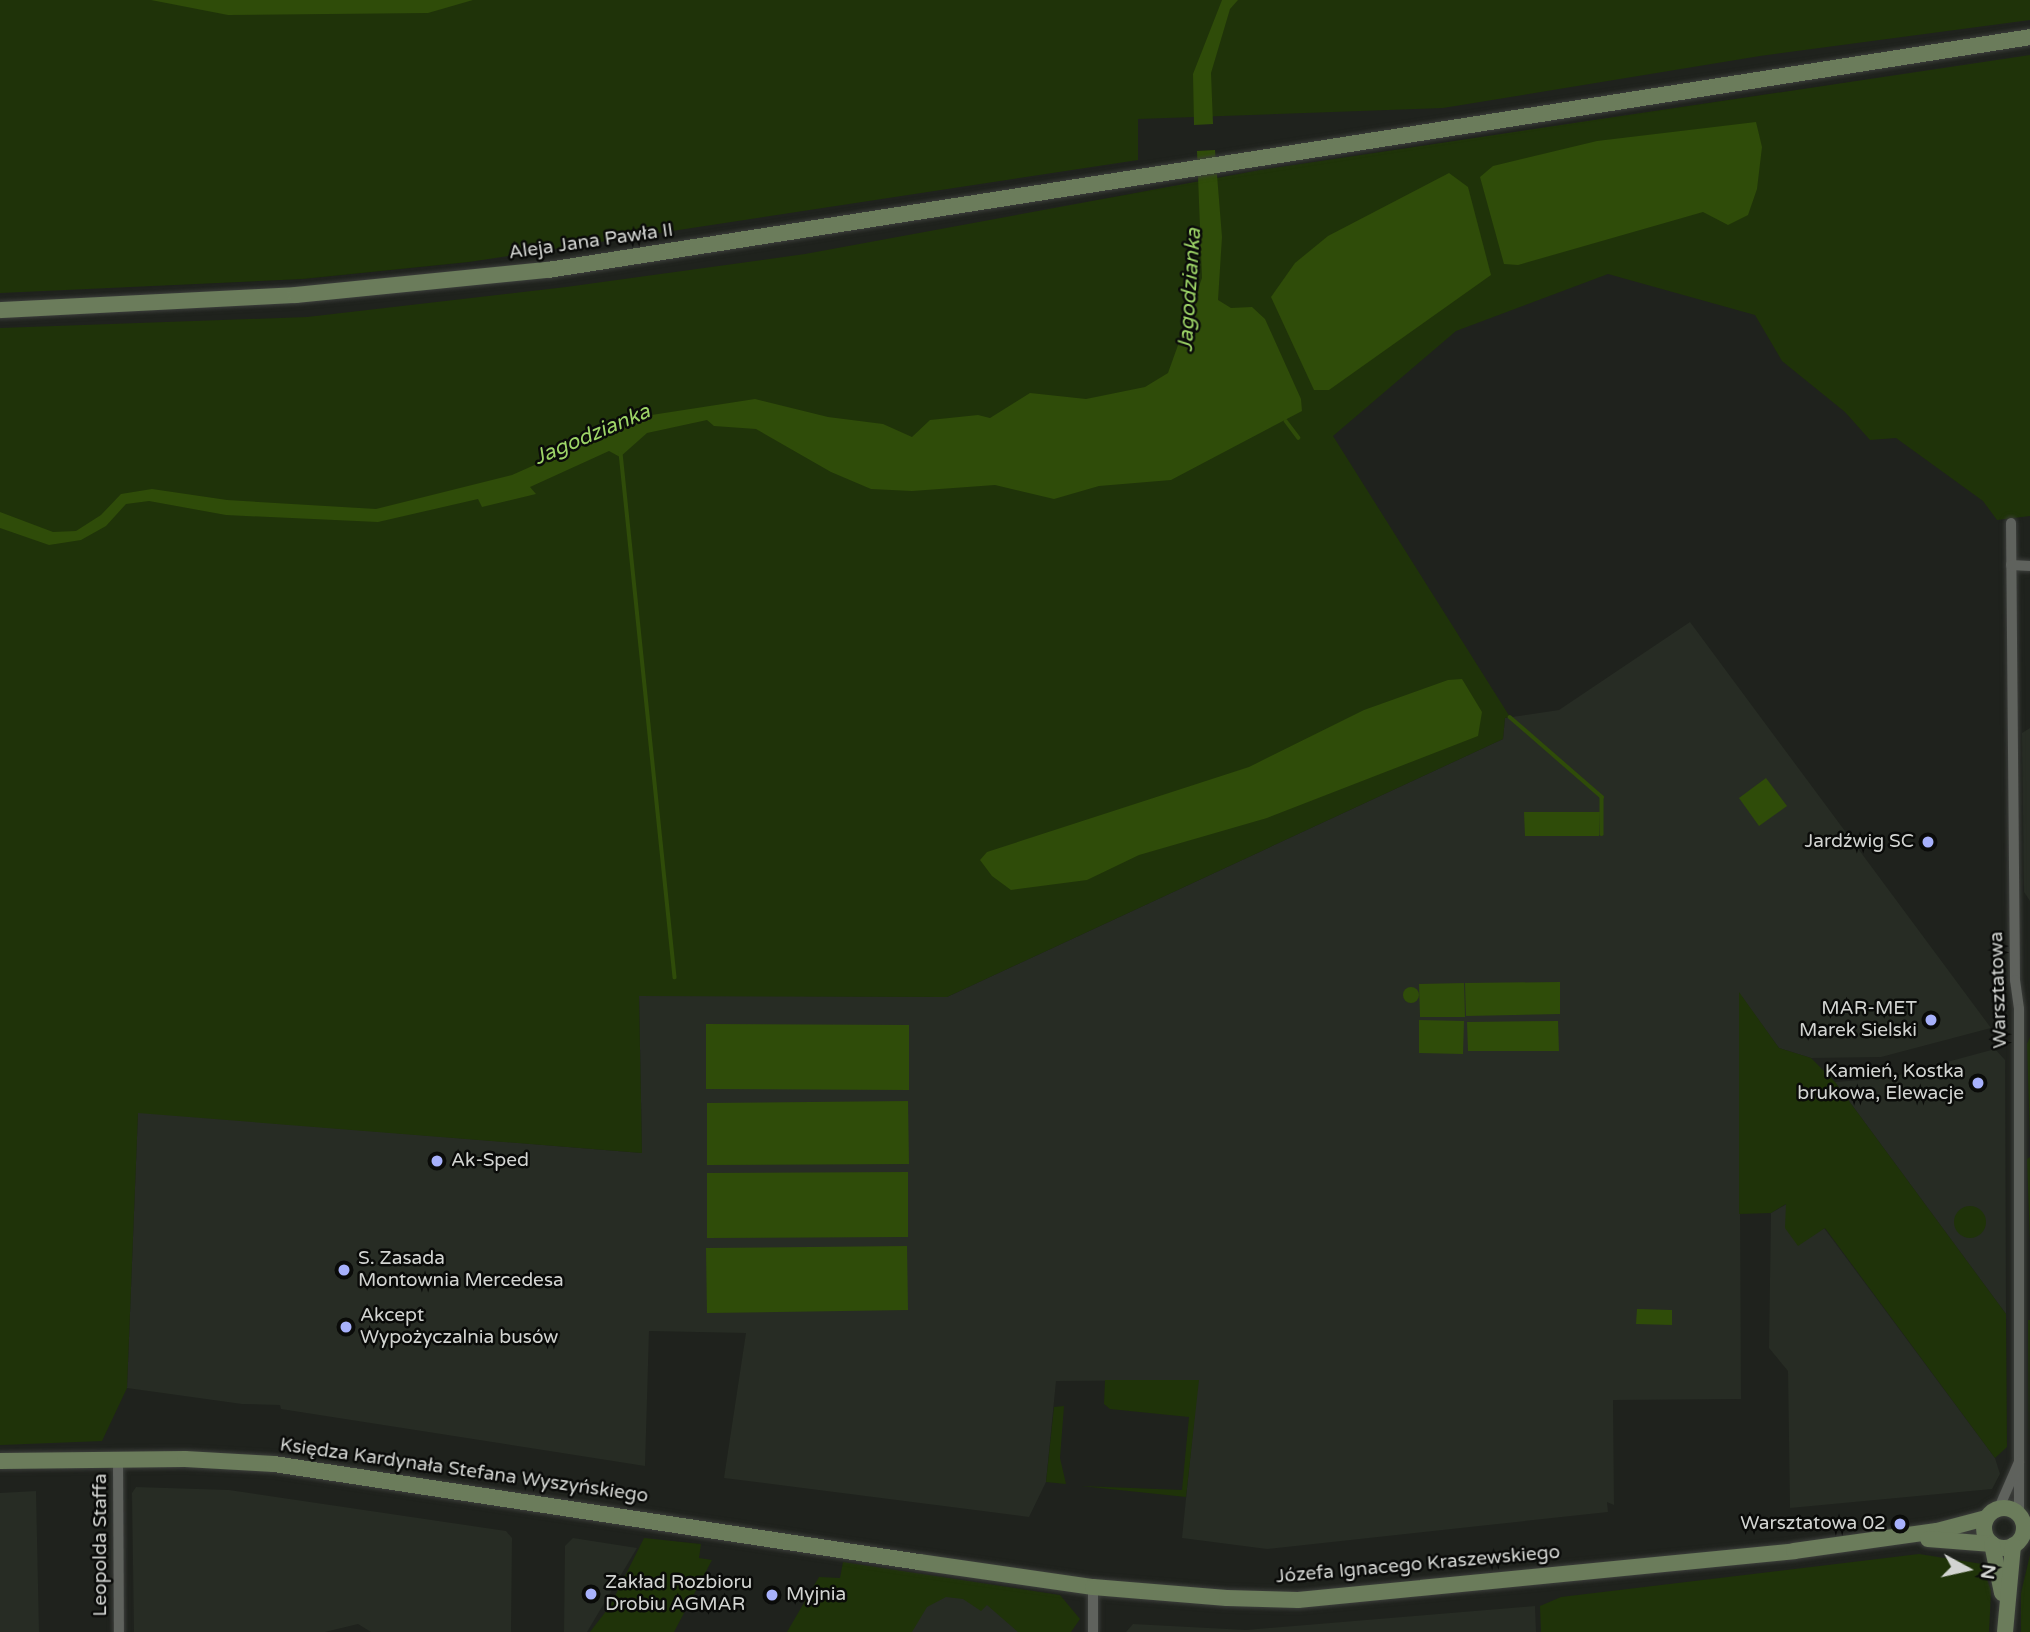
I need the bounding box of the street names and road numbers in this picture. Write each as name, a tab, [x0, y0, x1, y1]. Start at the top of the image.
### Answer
street label: Aleja Jana Pawła II	[507, 219, 675, 265]
street label: Warsztatowa	[1986, 931, 2012, 1049]
street label: Księdza Kardynała Stefana Wyszyńskiego	[278, 1434, 650, 1508]
street label: Leopolda Staffa	[90, 1473, 112, 1617]
street label: Józefa Ignacego Kraszewskiego	[1275, 1541, 1561, 1589]

